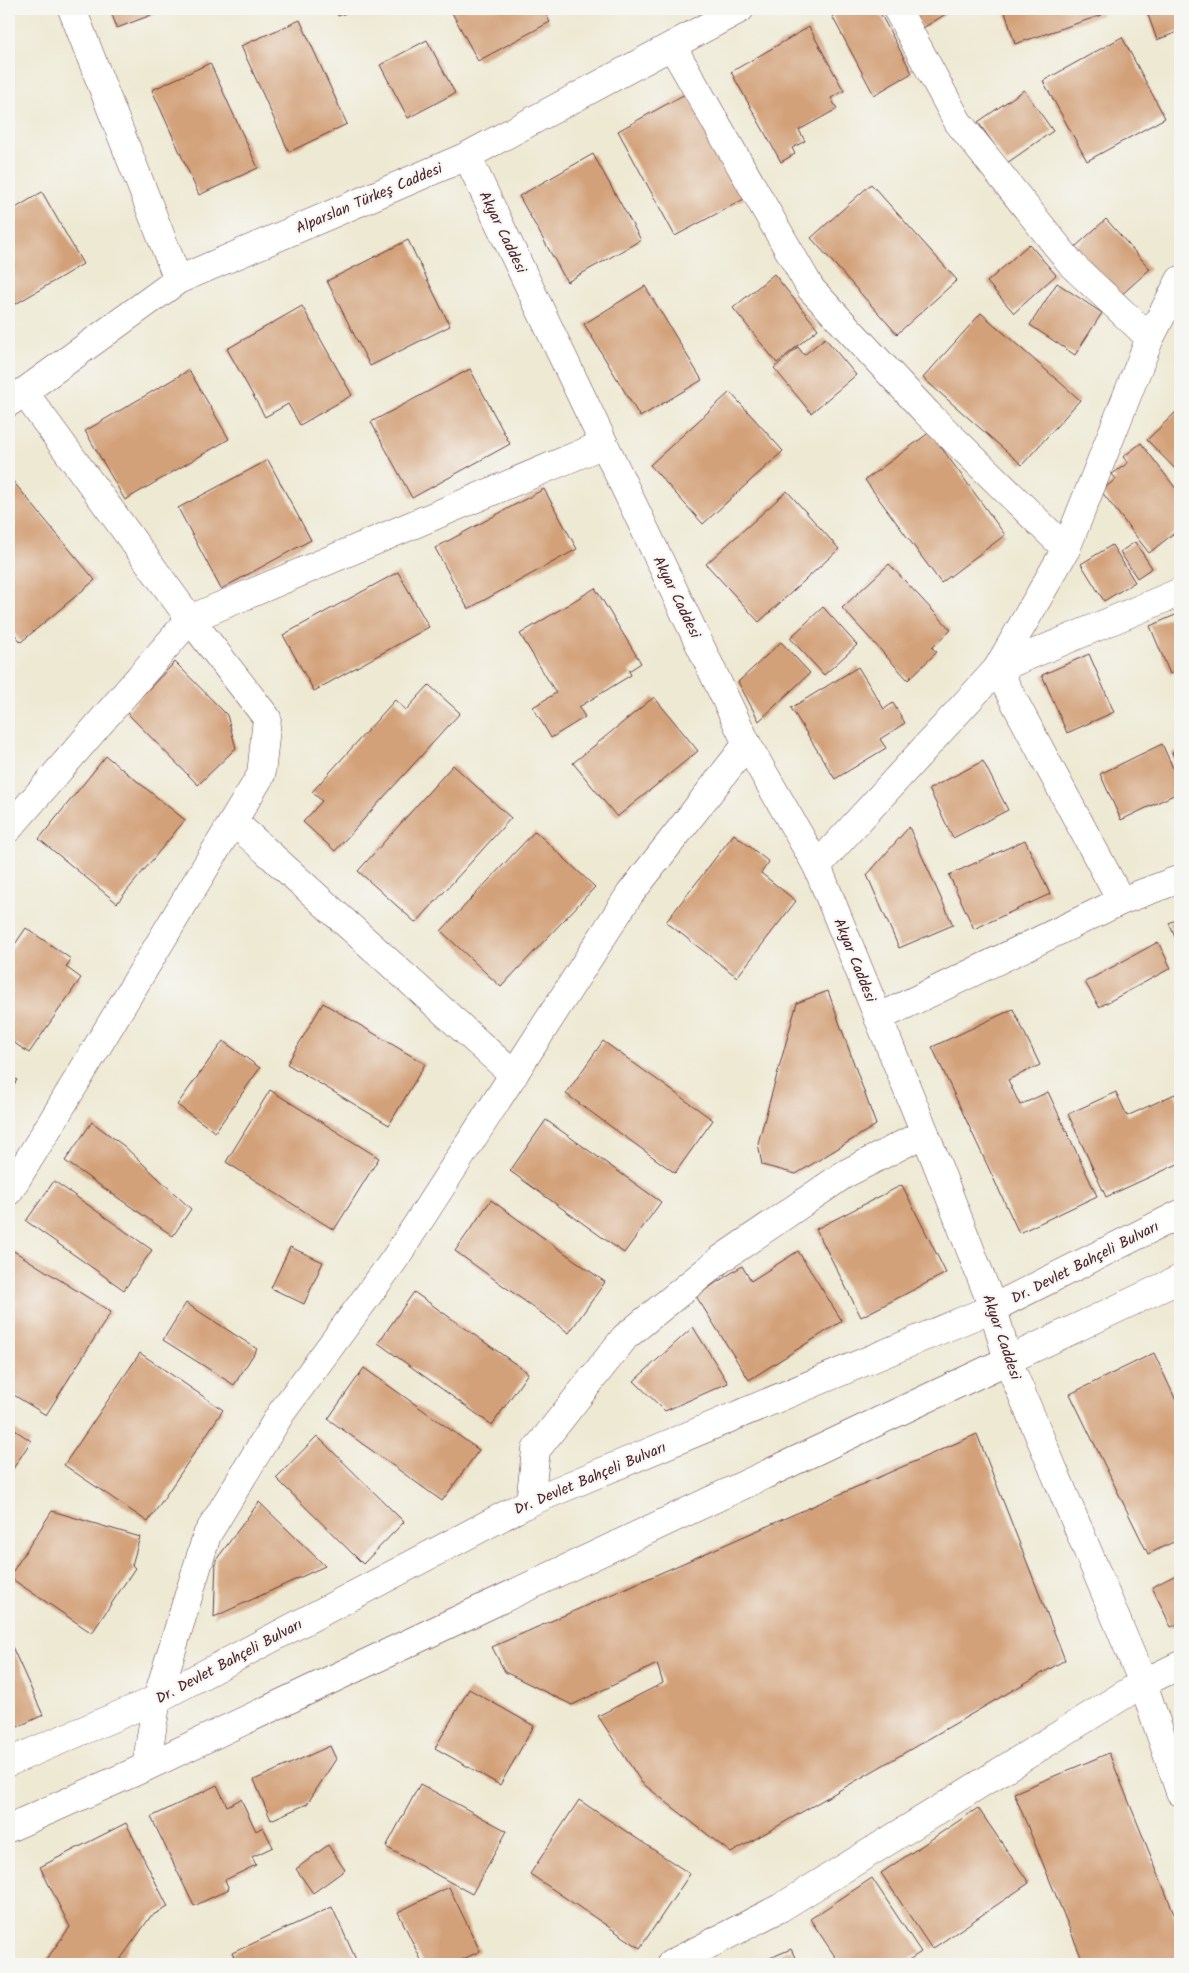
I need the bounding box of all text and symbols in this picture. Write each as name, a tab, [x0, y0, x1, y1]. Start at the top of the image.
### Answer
street label: Alparslan Türkeş Caddesi	[292, 157, 448, 241]
street label: Akyar Caddesi	[472, 187, 533, 279]
street label: Akyar Caddesi	[646, 552, 707, 644]
street label: Akyar Caddesi	[826, 915, 882, 1007]
street label: Dr. Devlet Bahçeli Bulvarı	[1007, 1215, 1164, 1311]
street label: Akyar Caddesi	[975, 1291, 1027, 1385]
street label: Dr. Devlet Bahçeli Bulvarı	[511, 1436, 670, 1522]
street label: Dr. Devlet Bahçeli Bulvarı	[152, 1613, 307, 1711]

